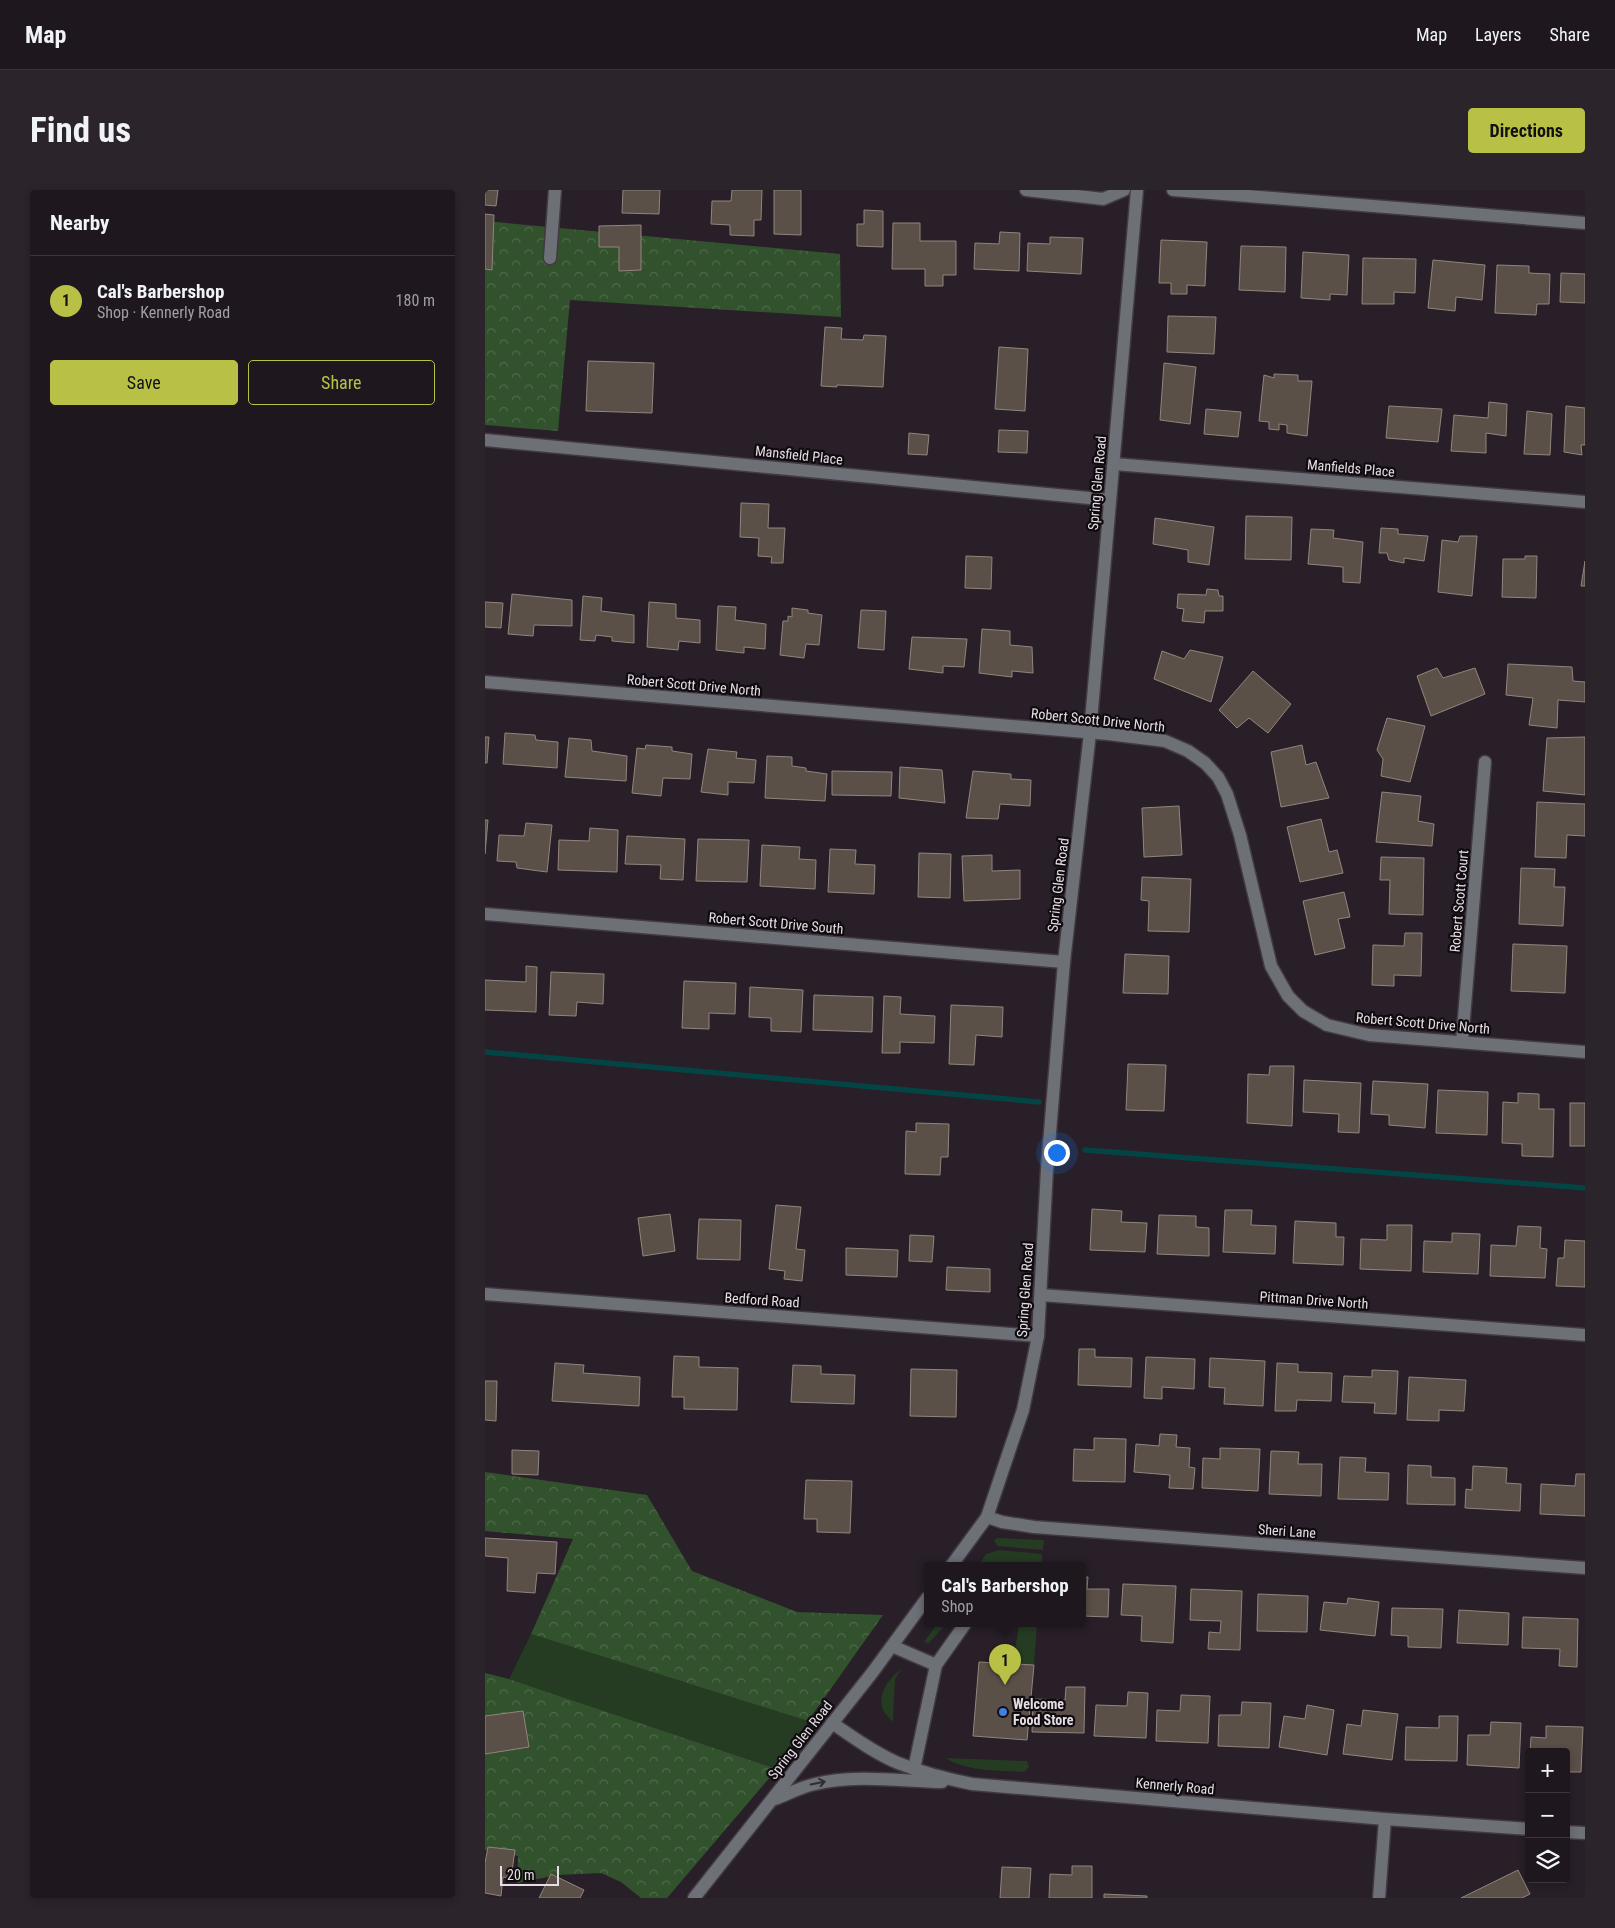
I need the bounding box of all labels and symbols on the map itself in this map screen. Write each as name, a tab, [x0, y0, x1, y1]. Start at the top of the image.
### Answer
street label: Spring Glen Road	[1085, 435, 1109, 531]
street label: Mansfield Place	[754, 442, 844, 468]
street label: Manfields Place	[1306, 456, 1396, 480]
street label: Robert Scott Drive North	[626, 671, 762, 699]
street label: Robert Scott Drive North	[1030, 705, 1166, 735]
street label: Spring Glen Road	[1044, 837, 1072, 933]
street label: Robert Scott Court	[1447, 849, 1471, 953]
street label: Robert Scott Drive South	[708, 909, 844, 937]
street label: Robert Scott Drive North	[1355, 1009, 1491, 1037]
your location	[1044, 1140, 1070, 1166]
street label: Spring Glen Road	[1014, 1242, 1036, 1338]
street label: Pittman Drive North	[1259, 1288, 1369, 1312]
street label: Bedford Road	[724, 1289, 800, 1311]
street label: Sheri Lane	[1258, 1521, 1317, 1541]
pin: 1	[989, 1644, 1021, 1685]
place label: Welcome Food Store	[1013, 1696, 1074, 1728]
street label: Spring Glen Road	[765, 1698, 835, 1782]
marker: Welcome Food Store	[997, 1706, 1009, 1718]
street label: Kennerly Road	[1135, 1775, 1215, 1797]
one-way arrow	[810, 1778, 826, 1787]
scale bar	[500, 1863, 559, 1886]

